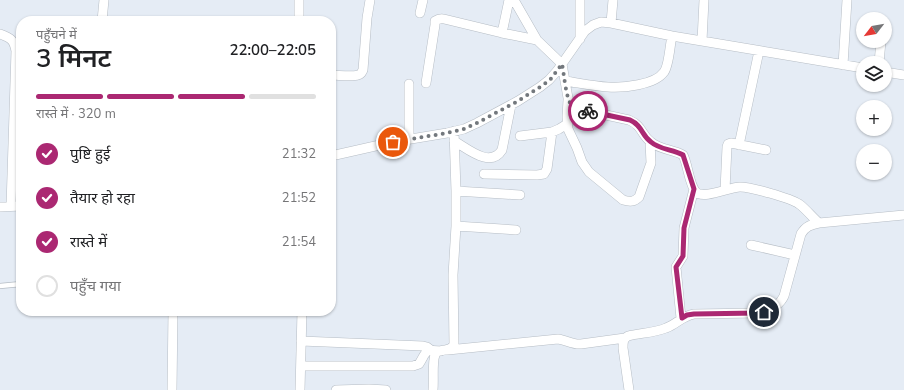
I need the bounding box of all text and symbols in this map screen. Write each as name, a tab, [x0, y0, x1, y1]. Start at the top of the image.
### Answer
north arrow	[856, 12, 892, 48]
map controls	[856, 12, 892, 180]
text: पहुँचने में	[36, 26, 77, 44]
text: 22:00–22:05	[229, 40, 316, 60]
text: 3 मिनट	[36, 41, 111, 76]
button: layers	[856, 56, 892, 92]
courier	[568, 91, 608, 131]
icon: bike	[577, 100, 599, 122]
button: +	[856, 100, 892, 136]
text: रास्ते में · 320 m	[36, 105, 116, 123]
pin	[376, 125, 410, 159]
icon: bag	[382, 131, 404, 153]
icon: check	[36, 143, 58, 165]
text: पुष्टि हुई	[70, 144, 110, 164]
button: −	[856, 144, 892, 180]
text: 21:32	[282, 145, 316, 163]
icon: check	[36, 187, 58, 209]
text: तैयार हो रहा	[70, 188, 135, 208]
text: 21:52	[282, 189, 316, 207]
icon: check	[36, 231, 58, 253]
text: रास्ते में	[70, 232, 107, 252]
text: 21:54	[282, 233, 316, 251]
text: पहुँच गया	[70, 276, 121, 296]
pin	[747, 295, 781, 329]
icon: home	[753, 301, 775, 323]

